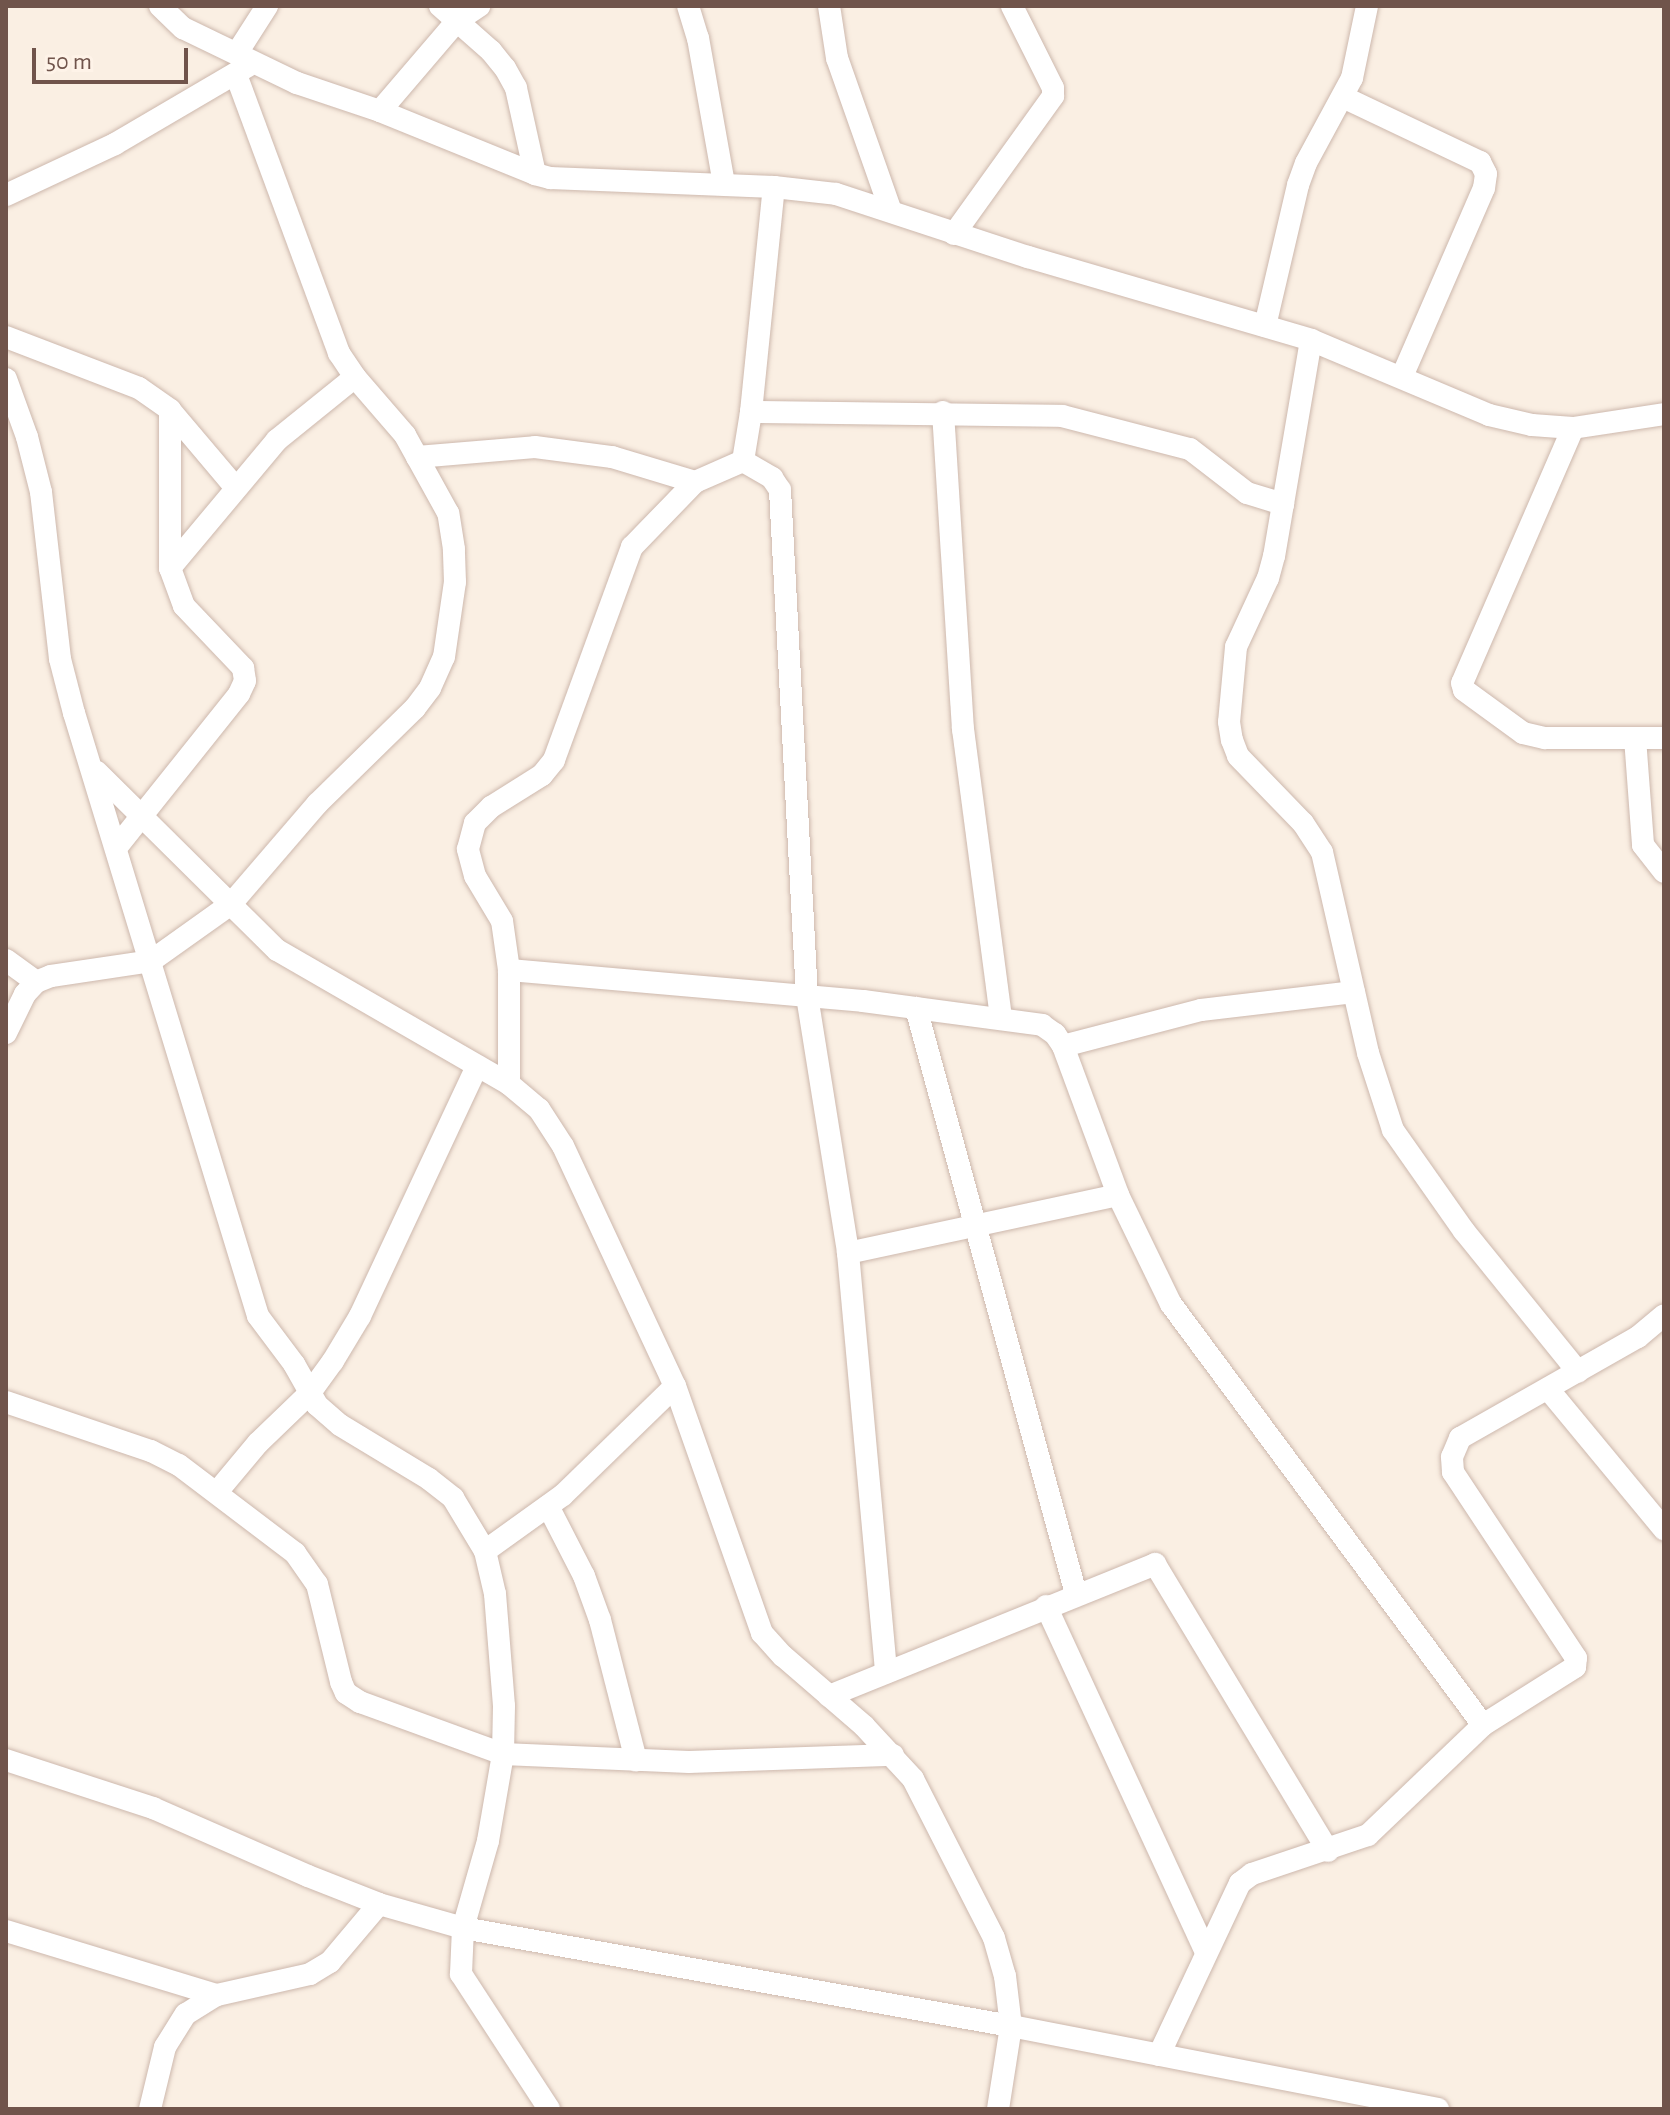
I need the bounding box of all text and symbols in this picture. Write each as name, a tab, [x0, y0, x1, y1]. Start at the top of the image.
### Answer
scale bar	[36, 32, 192, 82]
text: 50 m	[46, 50, 92, 74]

